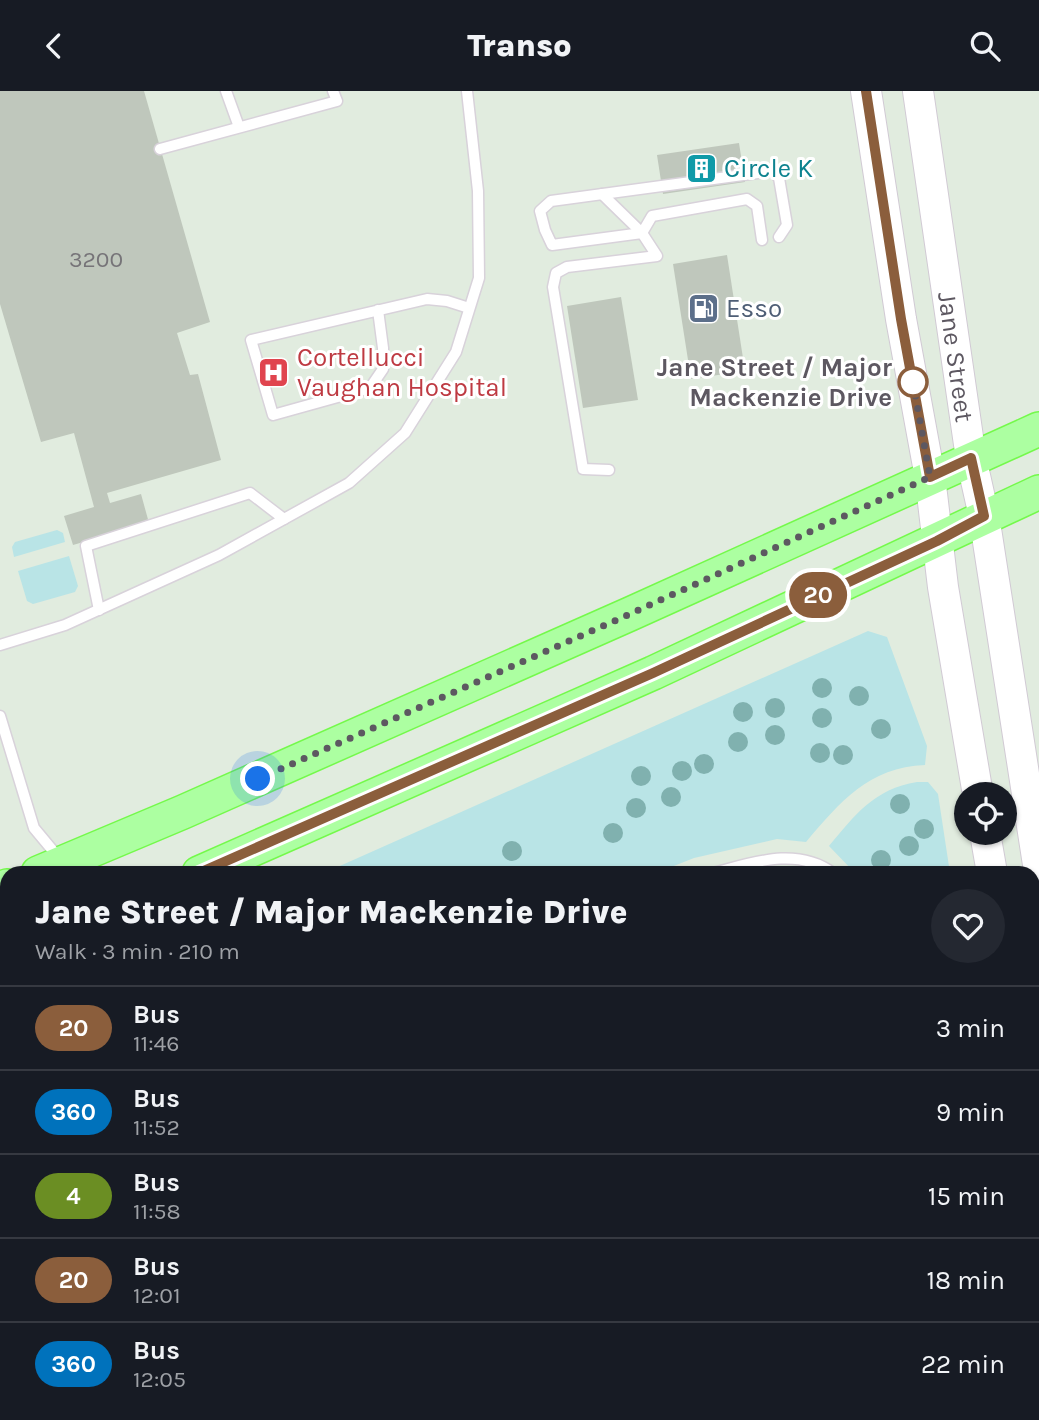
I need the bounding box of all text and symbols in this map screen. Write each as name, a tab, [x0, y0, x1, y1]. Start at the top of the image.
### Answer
icon: back	[35, 27, 73, 65]
text: Transo	[467, 27, 572, 64]
icon: search	[966, 27, 1004, 65]
building icon: Circle K	[684, 151, 718, 185]
place label: Circle K	[724, 153, 813, 184]
house number: 3200	[69, 246, 123, 273]
street label: Jane Street	[931, 290, 980, 424]
fuel station icon: Esso	[686, 291, 720, 325]
place label: Esso	[726, 293, 782, 324]
place label: Cortellucci Vaughan Hospital	[297, 342, 507, 403]
place label: Jane Street / Major Mackenzie Drive	[657, 352, 893, 413]
hospital icon: Cortellucci Vaughan Hospital	[257, 355, 291, 389]
marker: Jane Street / Major Mackenzie Drive	[898, 367, 928, 397]
line badge: 20	[786, 572, 850, 618]
text: 20	[803, 581, 833, 609]
your location	[240, 761, 275, 796]
map controls	[954, 782, 1017, 845]
button: locate	[954, 782, 1017, 845]
button: heart	[931, 889, 1005, 963]
text: Jane Street / Major Mackenzie Drive	[35, 893, 628, 931]
text: Walk · 3 min · 210 m	[35, 938, 240, 965]
text: Bus	[133, 999, 180, 1030]
text: 3 min	[936, 1013, 1005, 1044]
text: 20	[59, 1014, 88, 1042]
text: 11:46	[133, 1030, 180, 1057]
text: Bus	[133, 1083, 180, 1114]
text: 9 min	[936, 1097, 1005, 1128]
text: 360	[51, 1098, 96, 1126]
text: 11:52	[133, 1114, 180, 1141]
text: Bus	[133, 1167, 180, 1198]
text: 15 min	[928, 1181, 1005, 1212]
text: 4	[66, 1182, 81, 1210]
text: 11:58	[133, 1198, 181, 1225]
text: Bus	[133, 1251, 180, 1282]
text: 18 min	[926, 1265, 1005, 1296]
text: 20	[59, 1266, 88, 1294]
text: 12:01	[133, 1282, 180, 1309]
text: Bus	[133, 1335, 180, 1366]
text: 22 min	[921, 1349, 1005, 1380]
text: 360	[51, 1350, 96, 1378]
text: 12:05	[133, 1366, 186, 1393]

